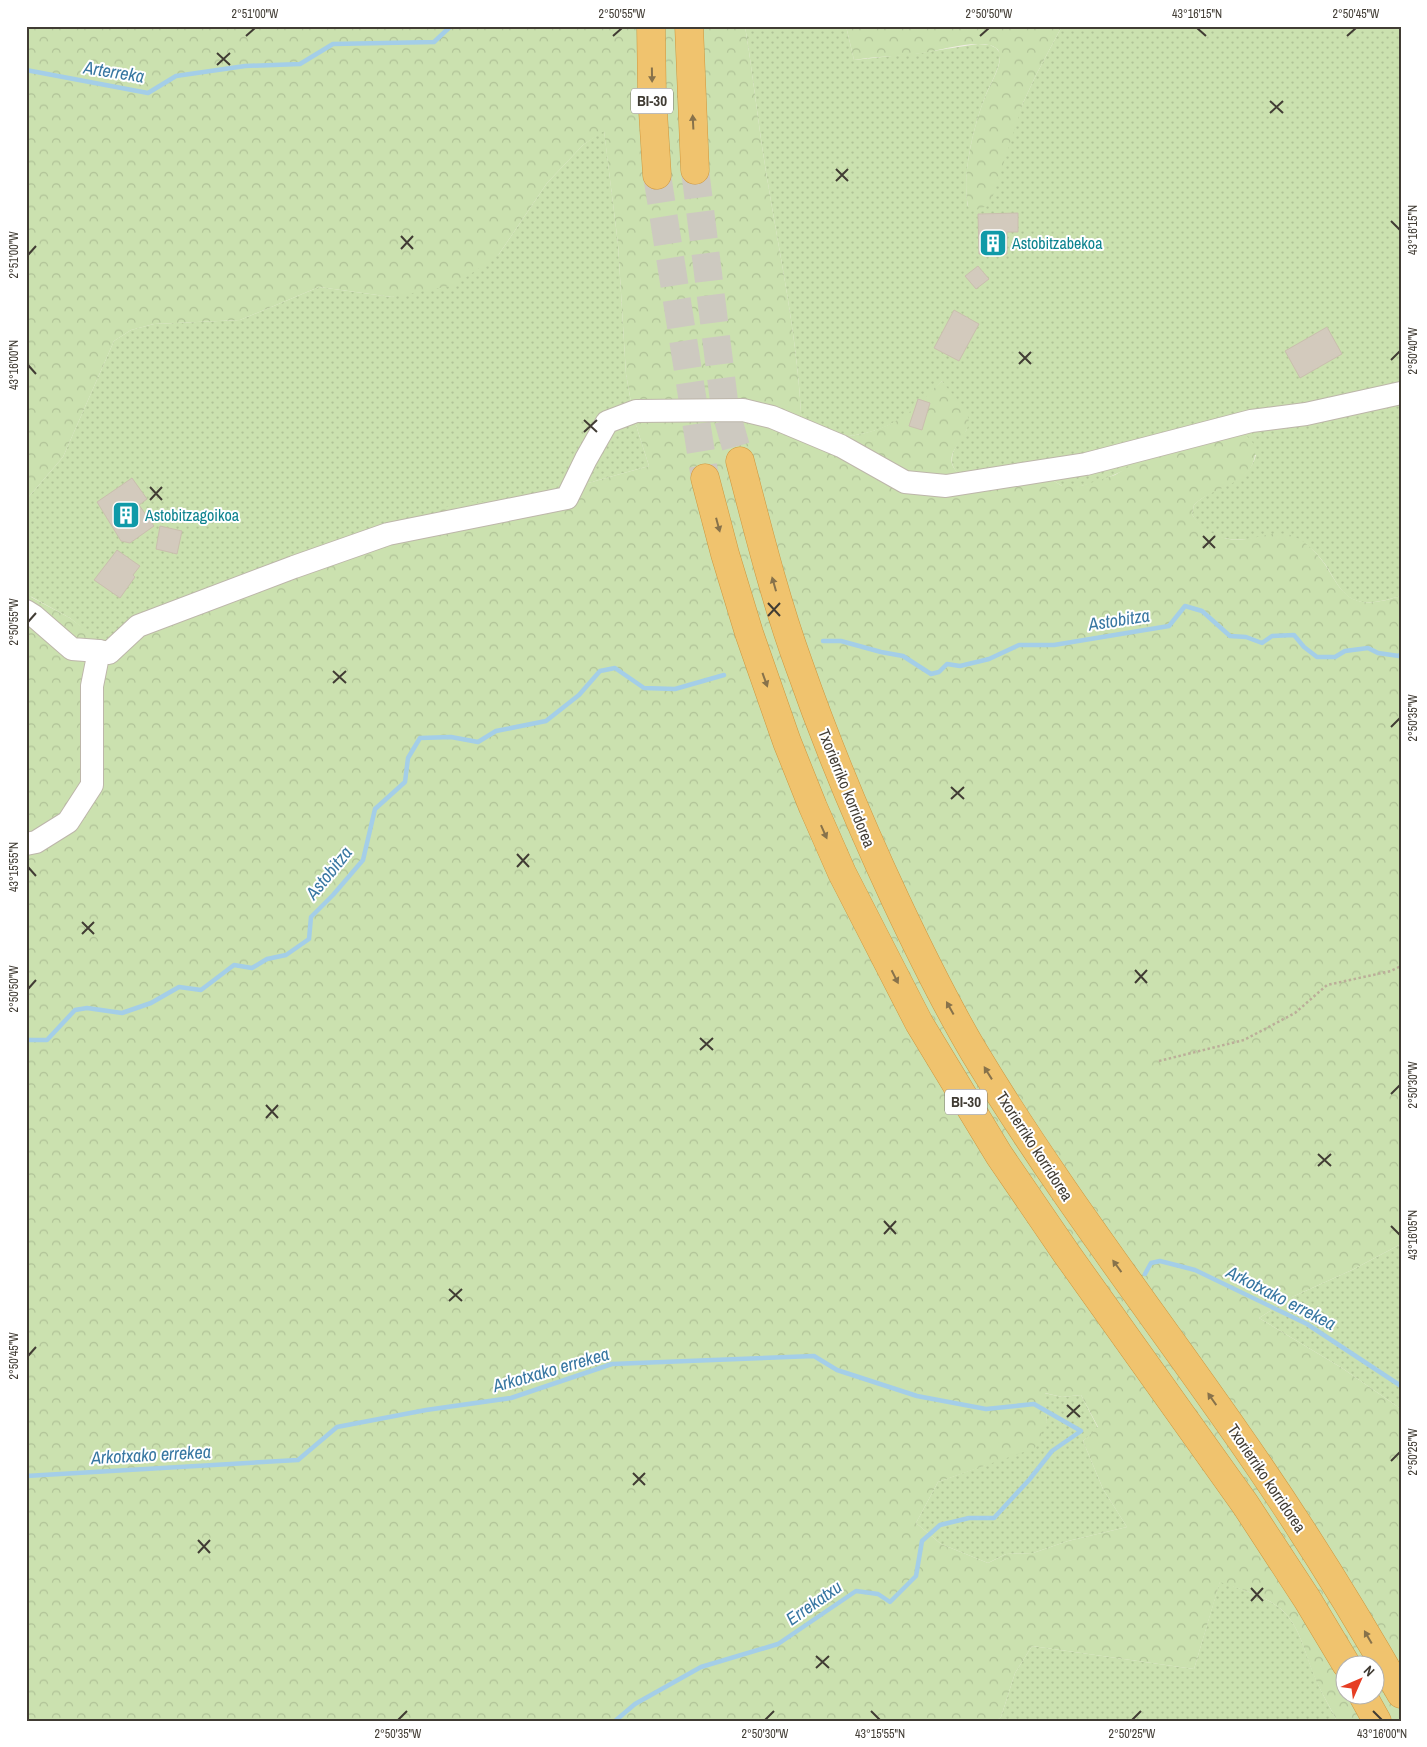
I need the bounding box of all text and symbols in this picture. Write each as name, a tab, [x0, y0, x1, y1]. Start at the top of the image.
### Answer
text: 2°51'00"W	[232, 6, 279, 22]
text: 2°50'55"W	[599, 6, 646, 22]
text: 2°50'50"W	[966, 6, 1013, 22]
text: 43°16'15"N	[1172, 6, 1222, 22]
text: 2°50'45"W	[1333, 6, 1380, 22]
water label: Arterreka	[81, 54, 146, 89]
one-way arrow	[648, 67, 656, 83]
road number: BI-30	[631, 88, 673, 114]
one-way arrow	[688, 114, 696, 130]
text: 43°16'15"N	[1405, 205, 1421, 255]
building icon: Astobitzabekoa	[978, 228, 1008, 258]
text: 2°51'00"W	[6, 231, 22, 278]
place label: Astobitzabekoa	[1011, 232, 1103, 254]
text: 2°50'40"W	[1405, 327, 1421, 374]
text: 43°16'00"N	[6, 340, 22, 390]
building icon: Astobitzagoikoa	[111, 500, 141, 530]
place label: Astobitzagoikoa	[144, 504, 240, 526]
one-way arrow	[714, 517, 722, 532]
one-way arrow	[769, 576, 777, 591]
text: 2°50'55"W	[6, 598, 22, 645]
water label: Astobitza	[1086, 602, 1151, 637]
one-way arrow	[761, 673, 769, 688]
text: 2°50'35"W	[1405, 694, 1421, 741]
street label: Txorierriko korridorea	[813, 725, 881, 851]
one-way arrow	[820, 825, 828, 839]
water label: Astobitza	[299, 841, 358, 905]
text: 43°15'55"N	[6, 842, 22, 892]
text: 2°50'50"W	[6, 965, 22, 1012]
one-way arrow	[891, 970, 899, 985]
one-way arrow	[946, 1000, 954, 1015]
text: 2°50'30"W	[1405, 1061, 1421, 1108]
one-way arrow	[983, 1067, 993, 1080]
street label: Txorierriko korridorea	[991, 1087, 1079, 1206]
road number: BI-30	[945, 1090, 987, 1114]
text: 43°16'05"N	[1405, 1210, 1421, 1260]
one-way arrow	[1112, 1259, 1122, 1273]
water label: Arkotxako errekea	[1221, 1259, 1340, 1336]
text: 2°50'45"W	[6, 1332, 22, 1379]
water label: Arkotxako errekea	[489, 1341, 612, 1398]
one-way arrow	[1207, 1392, 1217, 1405]
street label: Txorierriko korridorea	[1223, 1420, 1312, 1537]
text: 2°50'25"W	[1405, 1428, 1421, 1475]
water label: Arkotxako errekea	[90, 1439, 211, 1470]
water label: Errekatxu	[781, 1574, 847, 1631]
one-way arrow	[1364, 1630, 1373, 1643]
north arrow	[1334, 1654, 1384, 1704]
text: N	[1360, 1662, 1378, 1680]
text: 2°50'35"W	[375, 1726, 422, 1742]
text: 2°50'30"W	[742, 1726, 789, 1742]
text: 43°15'55"N	[855, 1726, 905, 1742]
text: 2°50'25"W	[1109, 1726, 1156, 1742]
text: 43°16'00"N	[1357, 1726, 1407, 1742]

